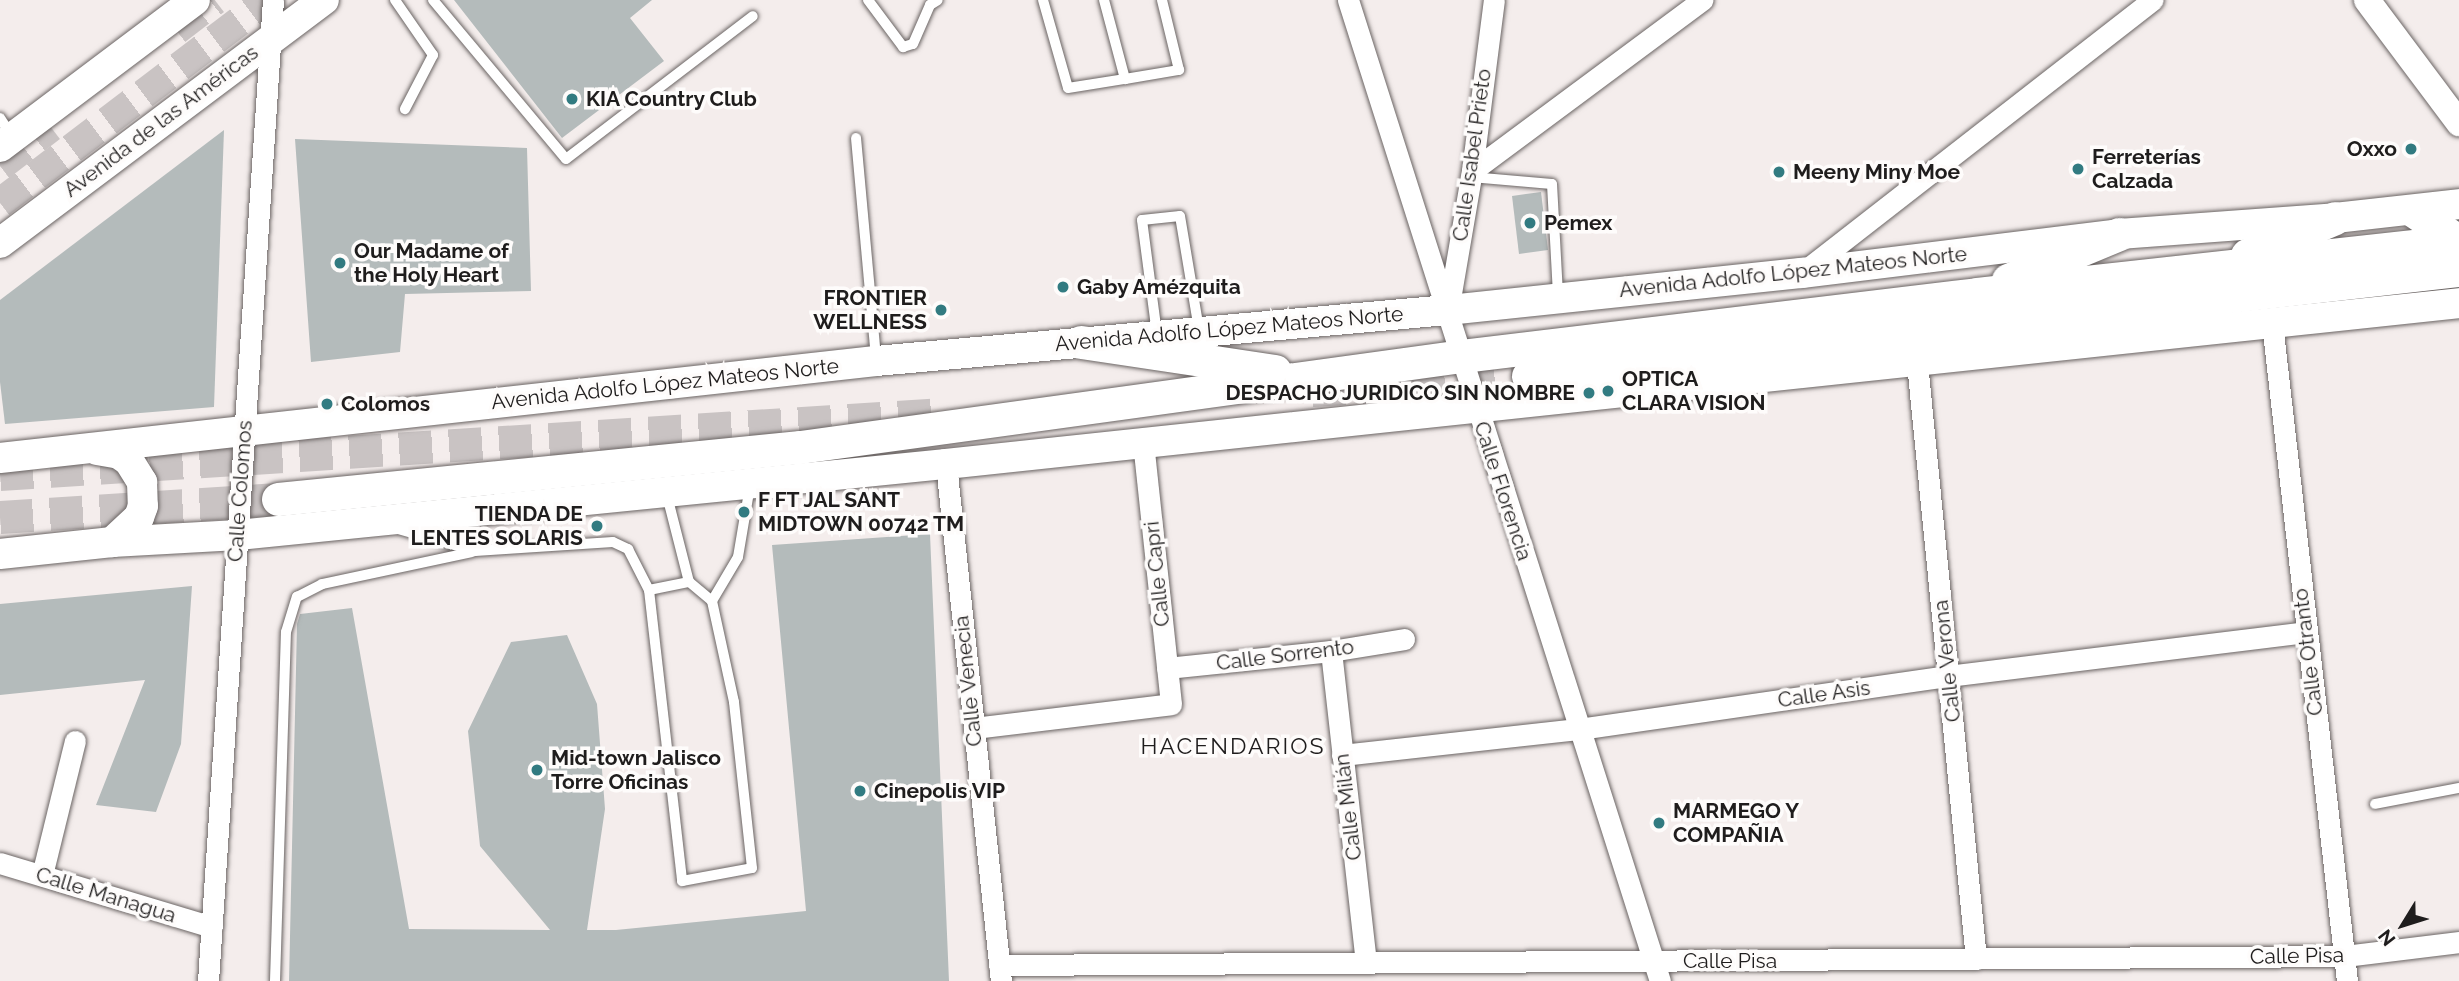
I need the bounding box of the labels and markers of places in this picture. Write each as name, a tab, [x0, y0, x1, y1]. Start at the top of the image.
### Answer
place label: KIA Country Club	[586, 86, 758, 112]
marker: KIA Country Club	[564, 91, 580, 107]
place label: Oxxo	[2347, 136, 2397, 162]
marker: Oxxo	[2403, 141, 2419, 157]
place label: Ferreterías Calzada	[2092, 144, 2201, 194]
place label: Meeny Miny Moe	[1793, 159, 1961, 185]
marker: Ferreterías Calzada	[2070, 161, 2086, 177]
marker: Meeny Miny Moe	[1771, 164, 1787, 180]
place label: Pemex	[1544, 210, 1612, 236]
marker: Pemex	[1522, 215, 1538, 231]
place label: Our Madame of the Holy Heart	[354, 238, 509, 288]
marker: Our Madame of the Holy Heart	[332, 255, 348, 271]
place label: Gaby Amézquita	[1077, 274, 1242, 300]
marker: Gaby Amézquita	[1055, 279, 1071, 295]
place label: FRONTIER WELLNESS	[813, 285, 927, 335]
marker: FRONTIER WELLNESS	[933, 302, 949, 318]
place label: OPTICA CLARA VISION	[1622, 366, 1767, 416]
place label: DESPACHO JURIDICO SIN NOMBRE	[1225, 380, 1575, 406]
marker: OPTICA CLARA VISION	[1600, 383, 1616, 399]
marker: DESPACHO JURIDICO SIN NOMBRE	[1581, 385, 1597, 401]
place label: Colomos	[341, 391, 430, 417]
marker: Colomos	[319, 396, 335, 412]
place label: F FT JAL SANT MIDTOWN 00742 TM	[758, 487, 965, 537]
place label: TIENDA DE LENTES SOLARIS	[411, 501, 583, 551]
marker: F FT JAL SANT MIDTOWN 00742 TM	[736, 504, 752, 520]
marker: TIENDA DE LENTES SOLARIS	[589, 518, 605, 534]
place label: Mid-town Jalisco Torre Oficinas	[551, 745, 721, 795]
marker: Mid-town Jalisco Torre Oficinas	[529, 762, 545, 778]
place label: Cinepolis VIP	[874, 778, 1006, 804]
marker: Cinepolis VIP	[852, 783, 868, 799]
place label: MARMEGO Y COMPAÑIA	[1673, 798, 1800, 848]
marker: MARMEGO Y COMPAÑIA	[1651, 815, 1667, 831]

